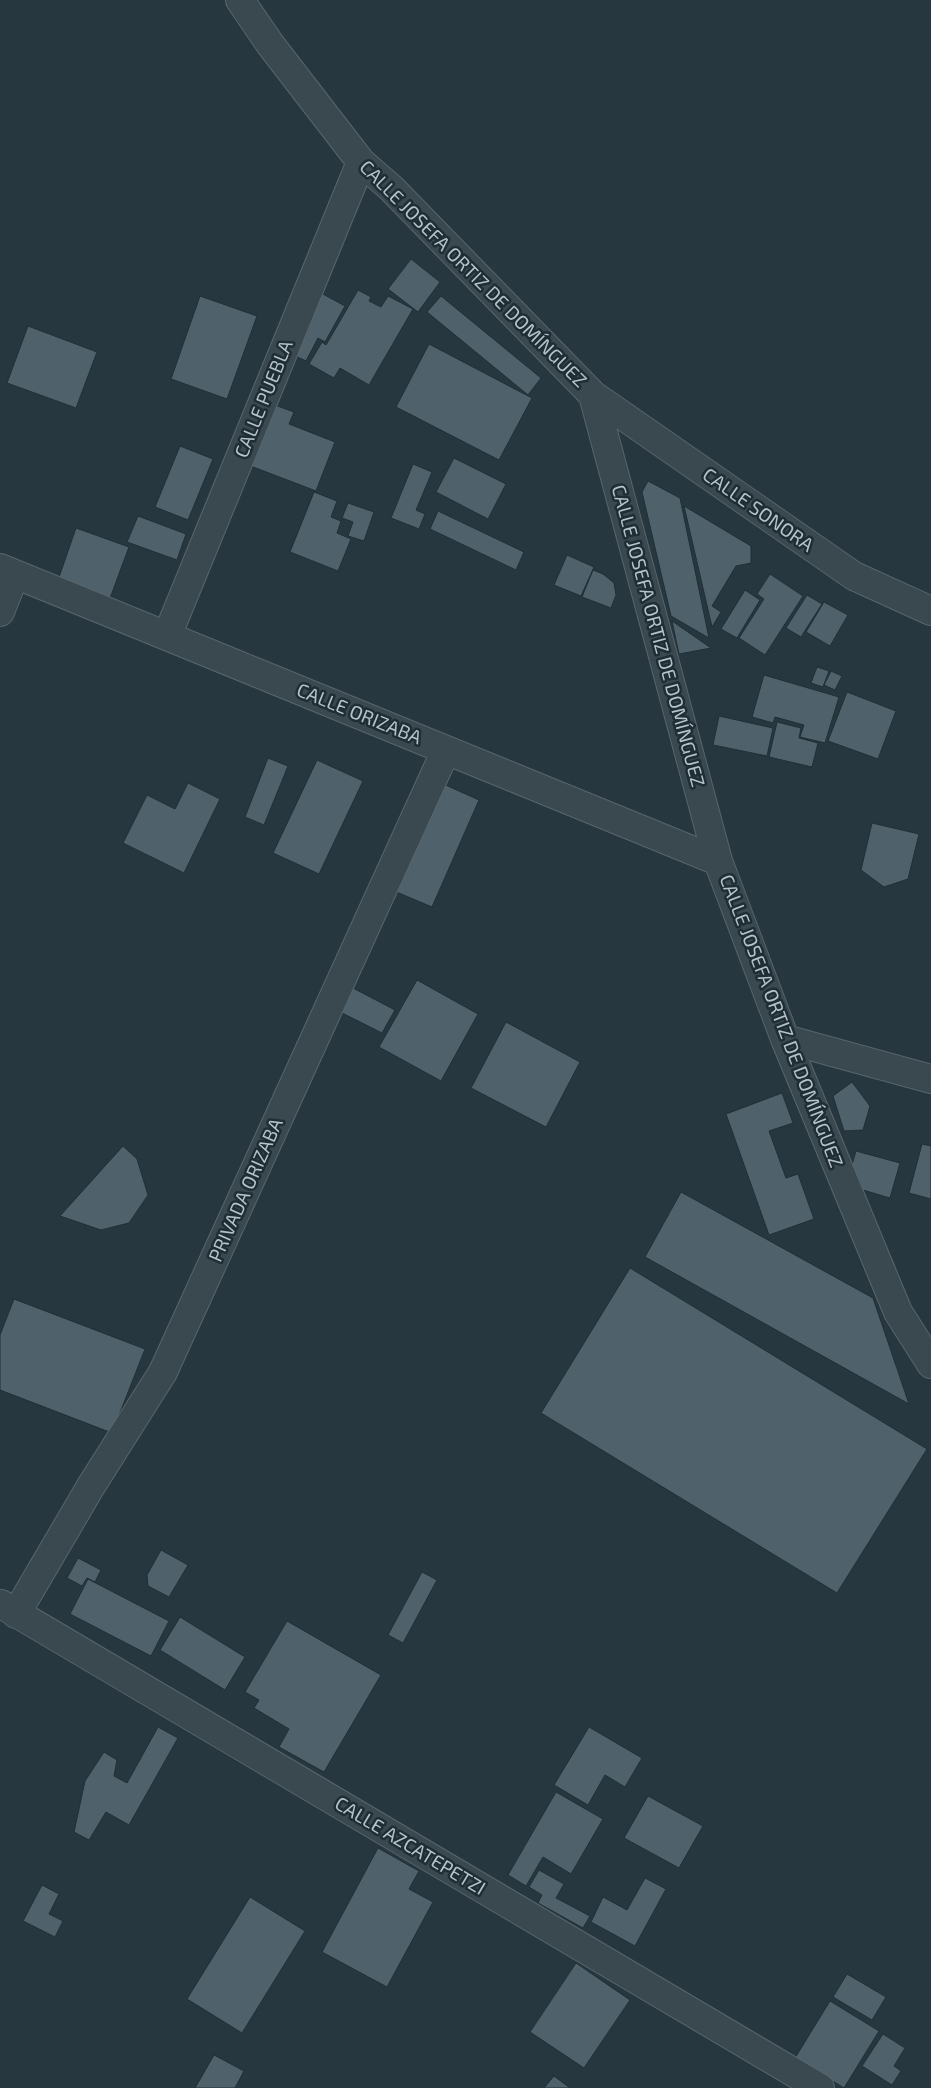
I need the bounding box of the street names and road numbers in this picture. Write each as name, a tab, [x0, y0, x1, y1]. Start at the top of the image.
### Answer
street label: CALLE JOSEFA ORTIZ DE DOMÍNGUEZ	[355, 156, 591, 392]
street label: CALLE PUEBLA	[230, 337, 298, 461]
street label: CALLE SONORA	[698, 463, 818, 557]
street label: CALLE JOSEFA ORTIZ DE DOMÍNGUEZ	[607, 482, 709, 790]
street label: CALLE ORIZABA	[293, 679, 425, 749]
street label: CALLE JOSEFA ORTIZ DE DOMÍNGUEZ	[714, 871, 848, 1171]
street label: PRIVADA ORIZABA	[204, 1115, 288, 1265]
street label: CALLE AZCATEPETZI	[331, 1792, 489, 1900]

